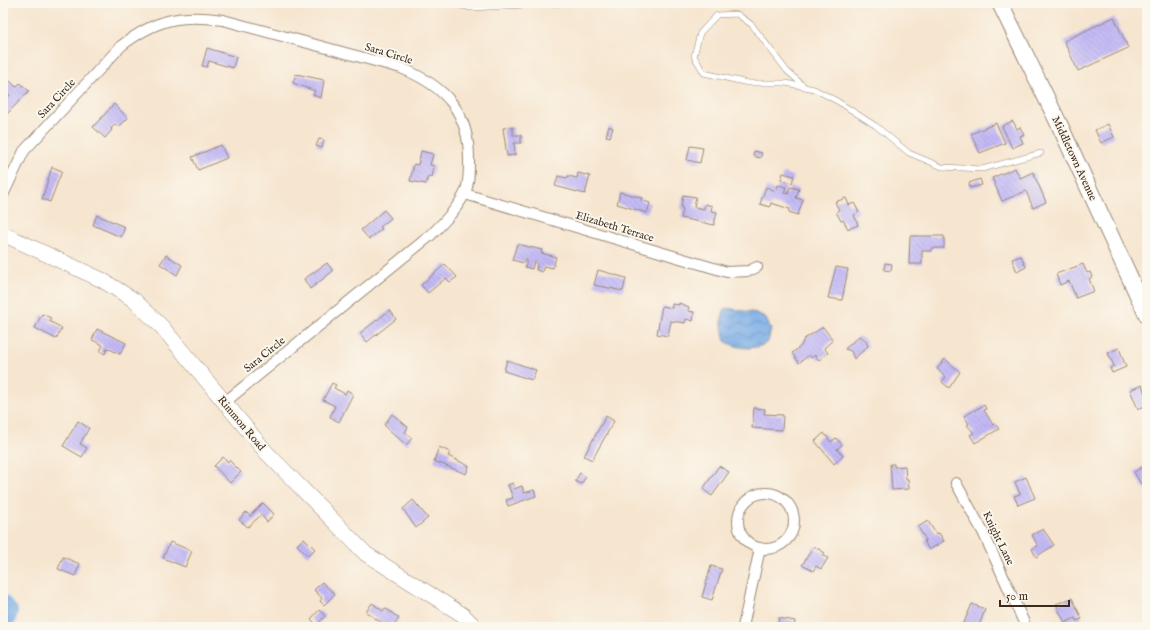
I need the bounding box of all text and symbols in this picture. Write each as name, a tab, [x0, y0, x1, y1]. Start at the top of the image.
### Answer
street label: Sara Circle	[363, 40, 414, 68]
street label: Sara Circle	[35, 76, 79, 121]
street label: Middletown Avenue	[1048, 114, 1100, 203]
street label: Elizabeth Terrace	[574, 208, 656, 246]
street label: Sara Circle	[241, 334, 288, 376]
street label: Rimmon Road	[214, 393, 268, 454]
street label: Knight Lane	[979, 509, 1017, 568]
scale bar	[1000, 582, 1069, 608]
text: 50 m	[1006, 589, 1028, 604]

